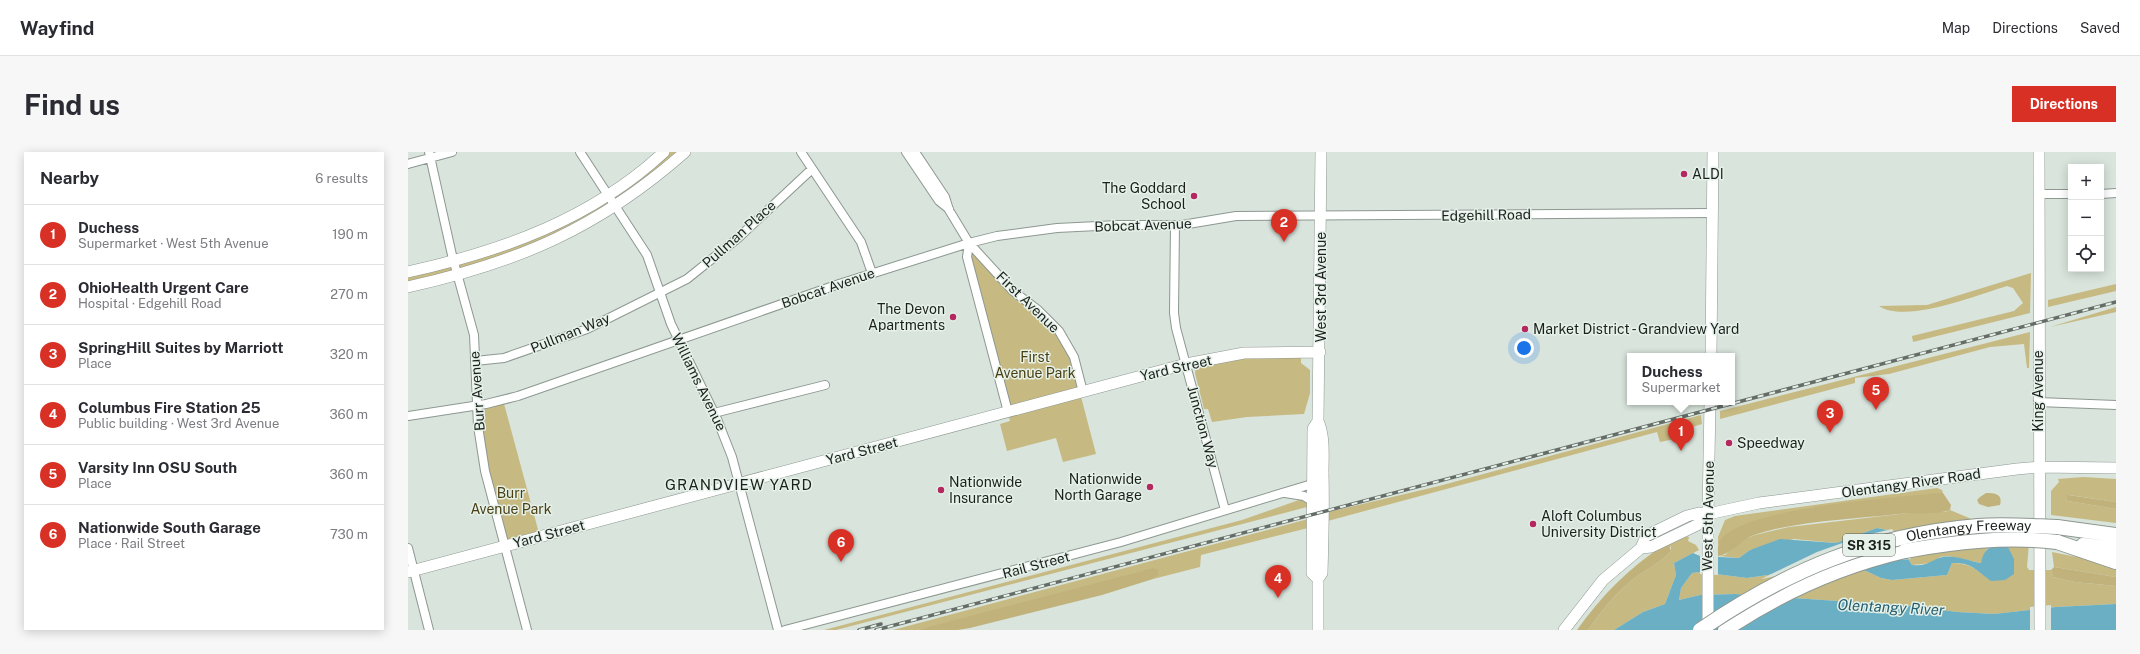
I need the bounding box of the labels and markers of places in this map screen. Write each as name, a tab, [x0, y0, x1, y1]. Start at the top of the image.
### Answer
place label: ALDI	[1692, 166, 1724, 182]
marker: ALDI	[1679, 169, 1689, 179]
place label: The Goddard School	[1102, 180, 1186, 212]
marker: The Goddard School	[1189, 191, 1199, 201]
pin: 2	[1271, 209, 1297, 242]
place label: The Devon Apartments	[868, 301, 945, 333]
marker: The Devon Apartments	[948, 312, 958, 322]
place label: Market District - Grandview Yard	[1533, 321, 1739, 337]
marker: Market District - Grandview Yard	[1520, 324, 1530, 334]
pin: 5	[1863, 377, 1889, 410]
pin: 3	[1817, 400, 1843, 433]
pin: 1	[1668, 418, 1694, 451]
place label: Speedway	[1737, 435, 1805, 451]
marker: Speedway	[1724, 438, 1734, 448]
place label: Nationwide North Garage	[1054, 471, 1142, 503]
place label: Nationwide Insurance	[949, 474, 1022, 506]
marker: Nationwide North Garage	[1145, 482, 1155, 492]
marker: Nationwide Insurance	[936, 485, 946, 495]
place label: Aloft Columbus University District	[1541, 508, 1657, 540]
marker: Aloft Columbus University District	[1528, 519, 1538, 529]
pin: 6	[828, 529, 854, 562]
pin: 4	[1265, 565, 1291, 598]

